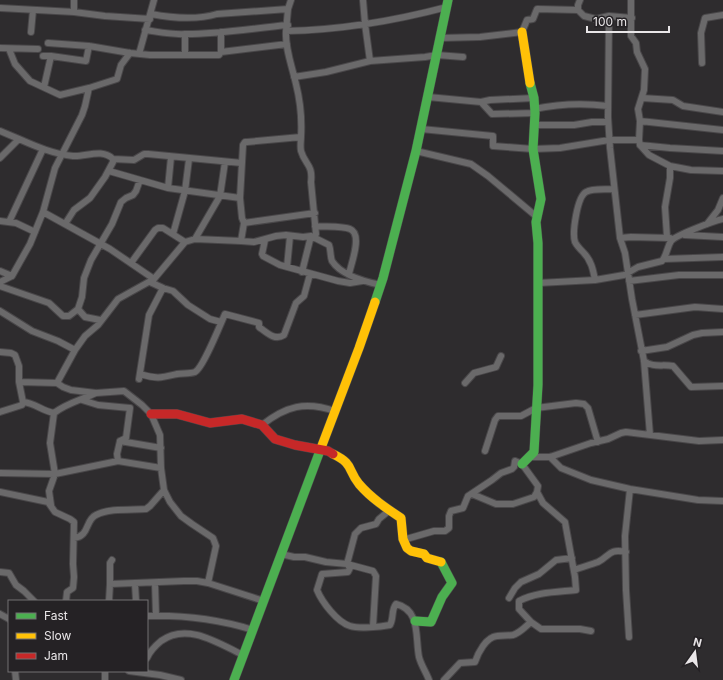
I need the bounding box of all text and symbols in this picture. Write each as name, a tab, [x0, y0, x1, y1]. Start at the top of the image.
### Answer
scale bar	[587, 8, 669, 34]
text: 100 m	[593, 14, 627, 29]
legend	[8, 600, 148, 672]
text: Fast	[44, 608, 68, 623]
text: Slow	[44, 628, 72, 643]
north arrow	[675, 632, 715, 672]
text: N	[692, 634, 703, 650]
text: Jam	[44, 648, 68, 663]

